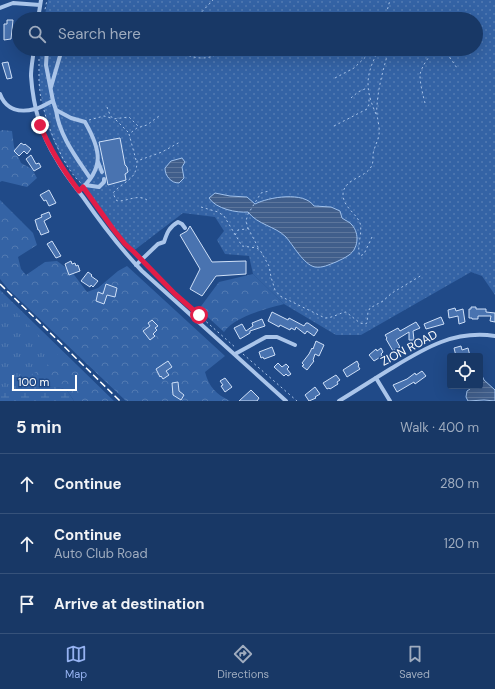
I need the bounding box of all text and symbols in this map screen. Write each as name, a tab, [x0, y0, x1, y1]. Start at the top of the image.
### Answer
search box	[12, 12, 483, 56]
icon: search	[26, 23, 48, 45]
text: Search here	[58, 24, 141, 44]
route end	[31, 116, 49, 134]
route start	[190, 306, 208, 324]
street label: ZION ROAD	[378, 326, 440, 370]
map controls	[447, 353, 483, 389]
button: locate	[447, 353, 483, 389]
scale bar	[12, 373, 77, 392]
text: 100 m	[18, 375, 49, 389]
text: 5 min	[16, 416, 62, 438]
text: Walk · 400 m	[400, 419, 479, 436]
icon: ahead	[16, 473, 38, 495]
text: Continue	[54, 474, 122, 494]
text: 280 m	[440, 475, 479, 492]
text: Continue	[54, 525, 122, 545]
icon: ahead	[16, 533, 38, 555]
text: 120 m	[444, 535, 479, 552]
text: Auto Club Road	[54, 545, 148, 562]
icon: arrive	[16, 593, 38, 615]
text: Arrive at destination	[54, 594, 205, 614]
tab: Map	[65, 643, 87, 681]
tab: Directions	[217, 643, 269, 681]
tab: Saved	[399, 643, 430, 681]

